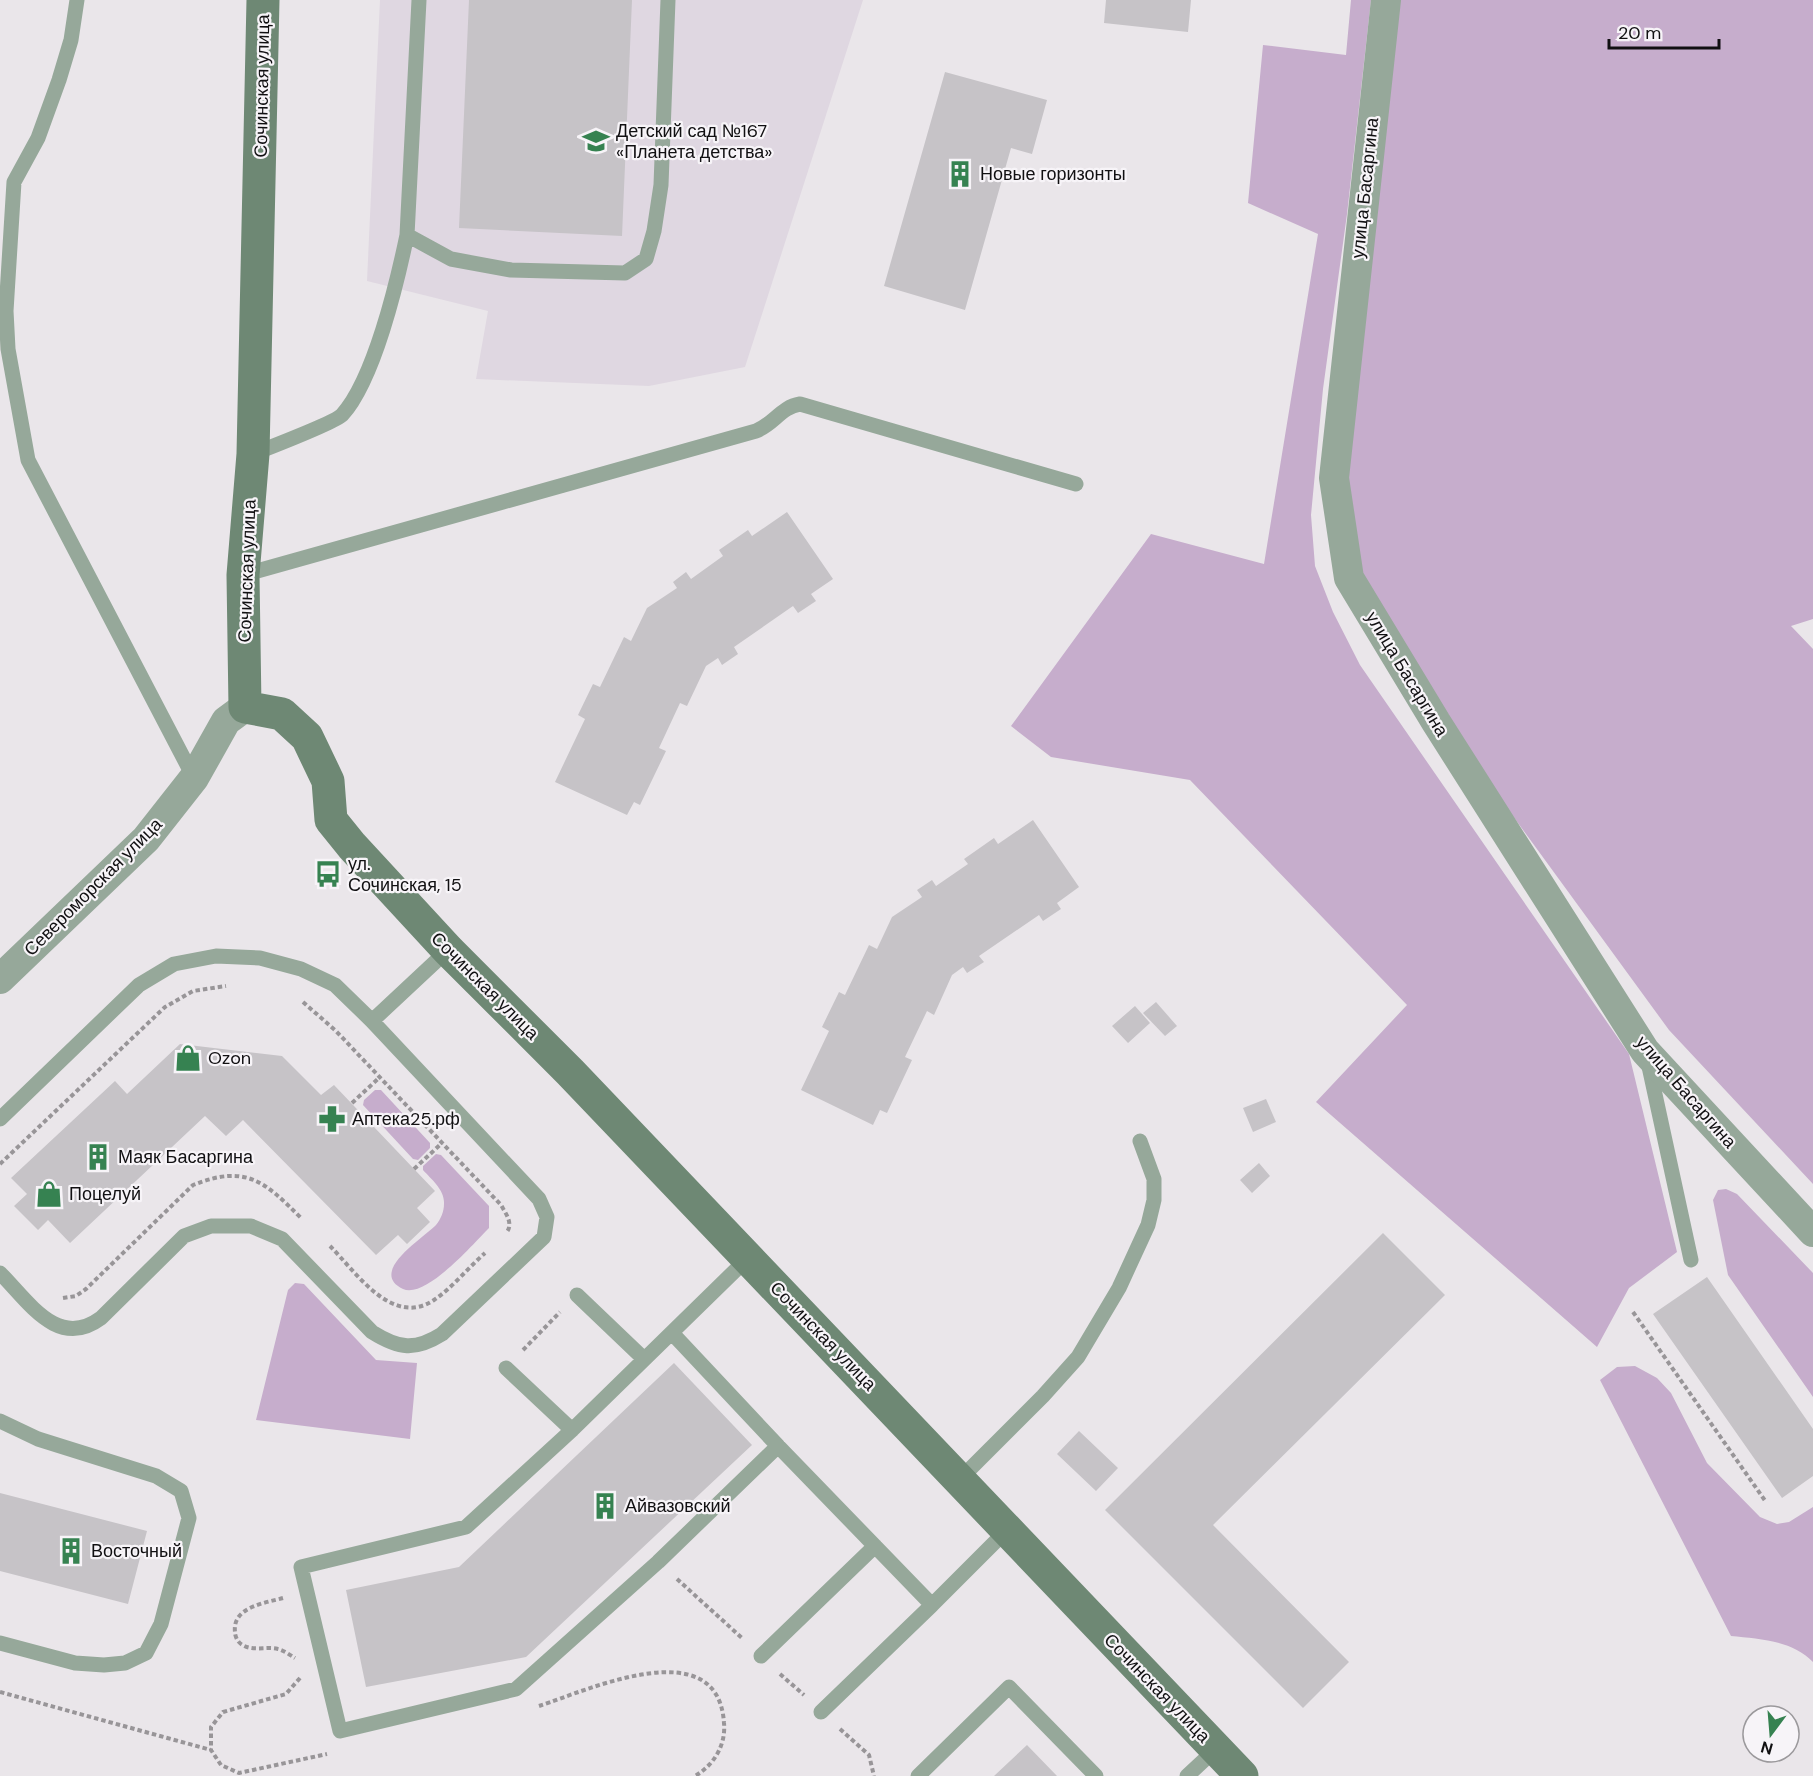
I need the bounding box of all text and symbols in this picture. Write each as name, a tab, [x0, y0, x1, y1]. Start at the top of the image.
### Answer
scale bar	[1609, 12, 1718, 50]
street label: Сочинская улица	[249, 13, 275, 158]
text: 20 m	[1618, 21, 1661, 45]
street label: улица Басаргина	[1346, 115, 1384, 260]
place label: Детский сад №167 «Планета детства»	[616, 119, 773, 164]
school or university icon: Детский сад №167 «Планета детства»	[581, 126, 611, 156]
building icon: Новые горизонты	[945, 159, 975, 189]
place label: Новые горизонты	[980, 162, 1126, 186]
street label: Сочинская улица	[233, 498, 262, 643]
street label: улица Басаргина	[1360, 607, 1454, 742]
street label: Североморская улица	[19, 812, 168, 961]
place label: ул. Сочинская, 15	[348, 852, 462, 897]
bus stop icon: ул. Сочинская, 15	[313, 859, 343, 889]
street label: Сочинская улица	[426, 927, 545, 1046]
street label: улица Басаргина	[1630, 1031, 1742, 1154]
shop icon: Ozon	[173, 1043, 203, 1073]
place label: Ozon	[208, 1046, 251, 1070]
pharmacy icon: Аптека25.рф	[317, 1104, 347, 1134]
place label: Аптека25.рф	[352, 1107, 460, 1131]
building icon: Маяк Басаргина	[83, 1142, 113, 1172]
place label: Маяк Басаргина	[118, 1145, 254, 1169]
shop icon: Поцелуй	[34, 1179, 64, 1209]
place label: Поцелуй	[69, 1182, 141, 1206]
street label: Сочинская улица	[765, 1276, 882, 1397]
building icon: Айвазовский	[590, 1491, 620, 1521]
place label: Айвазовский	[625, 1494, 731, 1518]
building icon: Восточный	[56, 1536, 86, 1566]
place label: Восточный	[91, 1539, 182, 1563]
street label: Сочинская улица	[1099, 1628, 1216, 1749]
north arrow	[1741, 1704, 1801, 1764]
text: N	[1758, 1736, 1776, 1760]

